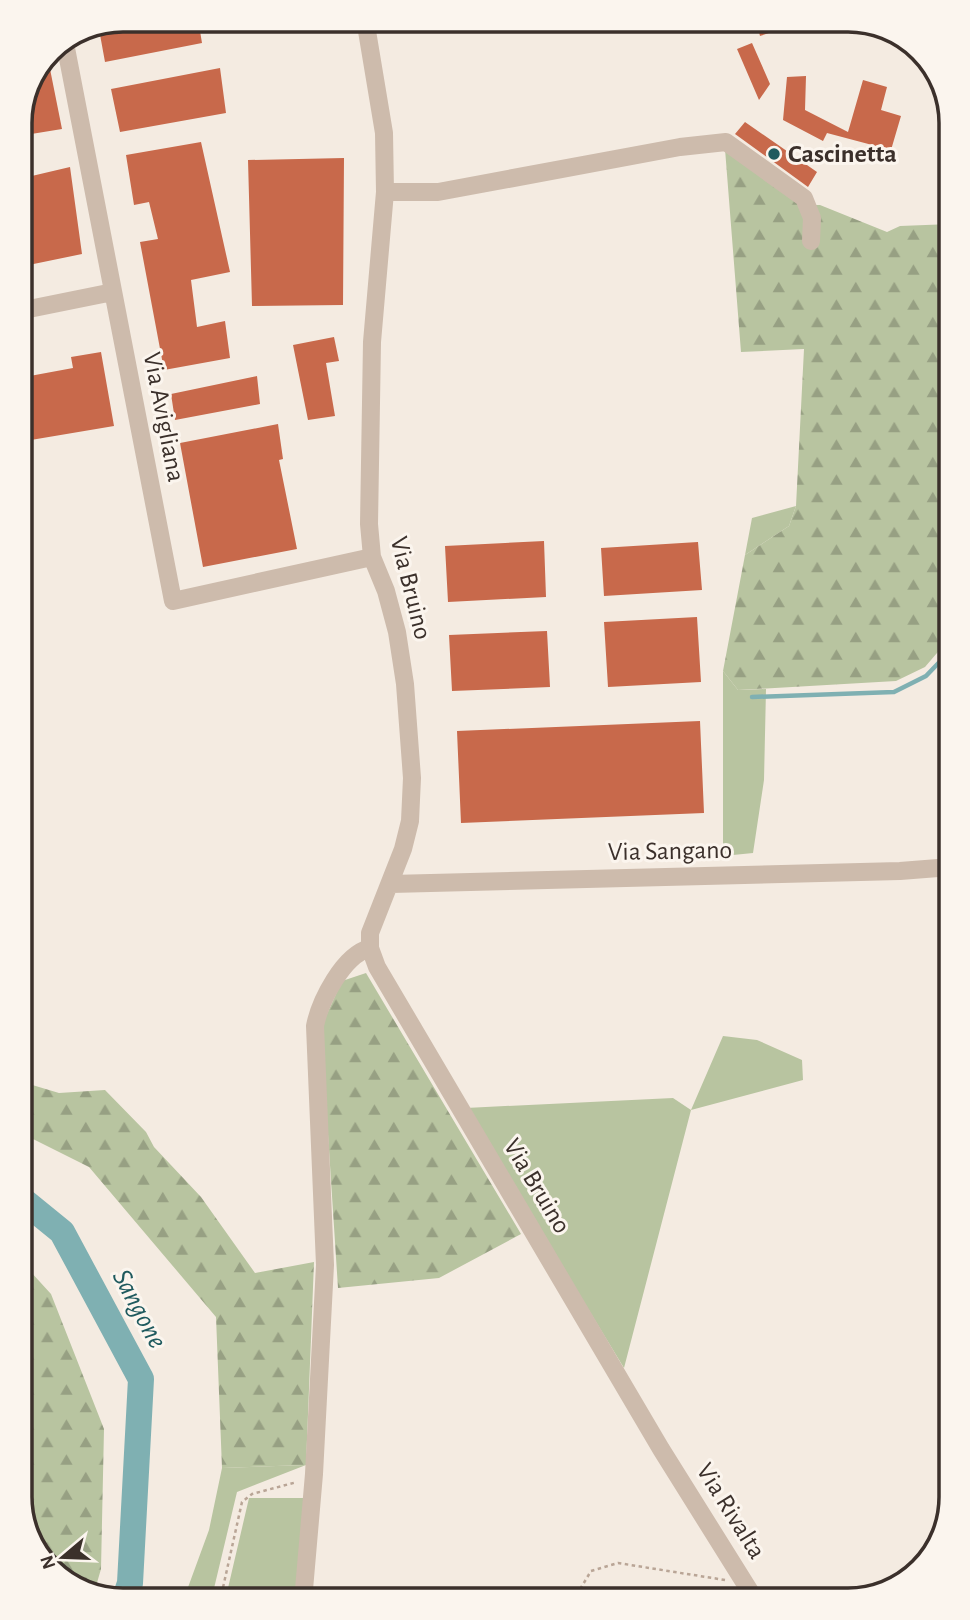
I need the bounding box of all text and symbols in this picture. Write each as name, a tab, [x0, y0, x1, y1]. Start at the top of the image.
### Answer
place label: Cascinetta	[788, 141, 897, 167]
marker: Cascinetta	[766, 146, 782, 162]
street label: Via Avigliana	[139, 350, 189, 484]
street label: Via Bruino	[386, 534, 436, 642]
street label: Via Sangano	[608, 837, 732, 865]
street label: Via Bruino	[499, 1134, 575, 1238]
water label: Sangone	[107, 1265, 171, 1353]
street label: Via Rivalta	[692, 1459, 770, 1563]
north arrow	[28, 1522, 98, 1592]
text: N	[37, 1553, 59, 1571]

